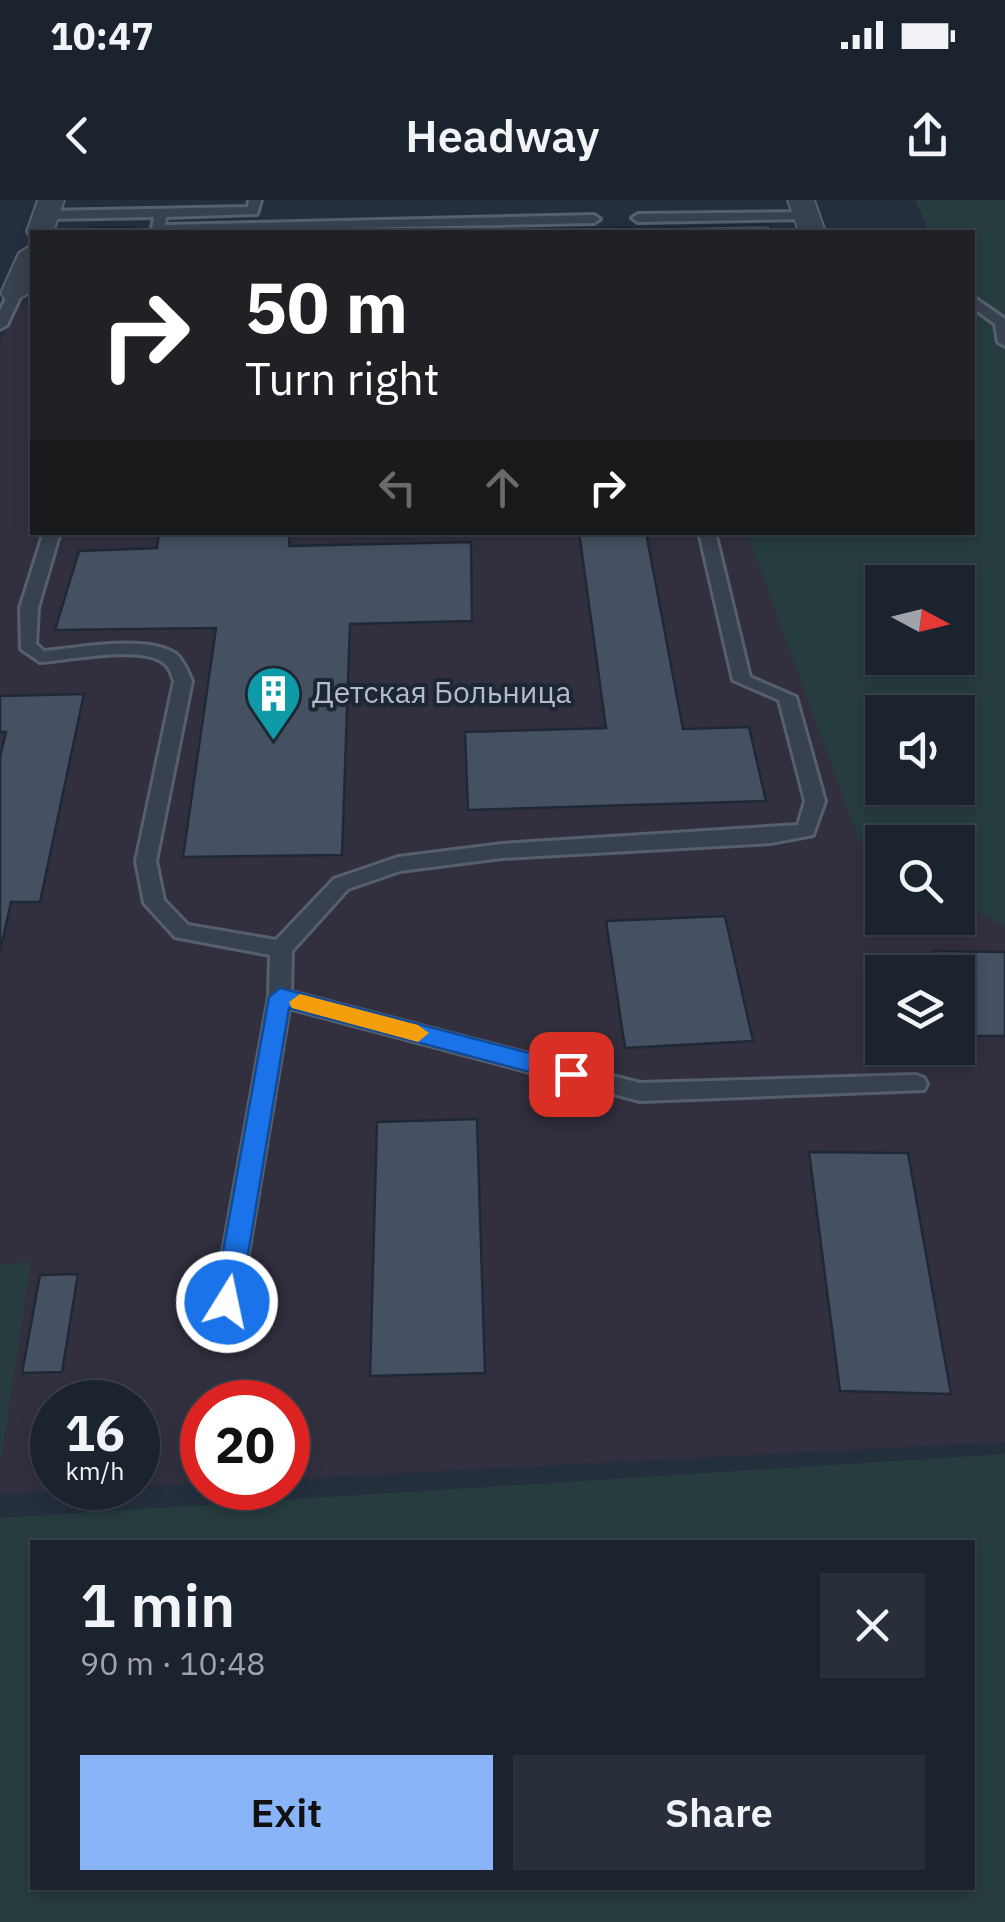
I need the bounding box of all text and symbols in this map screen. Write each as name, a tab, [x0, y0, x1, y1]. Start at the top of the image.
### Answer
text: 10:47	[50, 11, 154, 60]
text: Headway	[405, 106, 600, 164]
icon: back	[50, 108, 105, 163]
icon: share	[900, 108, 955, 163]
text: 50 m	[245, 261, 408, 352]
icon: right	[80, 270, 210, 400]
text: Turn right	[245, 349, 440, 407]
icon: left	[370, 460, 425, 515]
icon: ahead	[475, 460, 530, 515]
icon: right	[580, 460, 635, 515]
north arrow	[865, 565, 975, 675]
map controls	[865, 565, 975, 1065]
building icon: Детская Больница	[243, 663, 303, 742]
place label: Детская Больница	[312, 672, 572, 711]
button: sound	[865, 695, 975, 805]
button: search	[865, 825, 975, 935]
button: layers	[865, 955, 975, 1065]
pin	[529, 1032, 614, 1117]
icon: arrive	[544, 1047, 599, 1102]
position arrow	[175, 1250, 279, 1354]
speed limit sign: 20	[180, 1380, 310, 1510]
text: 16	[65, 1400, 125, 1465]
text: km/h	[66, 1454, 124, 1487]
text: 1 min	[80, 1565, 235, 1644]
button: close	[820, 1573, 925, 1678]
text: 90 m · 10:48	[80, 1642, 266, 1684]
button: Exit	[80, 1755, 493, 1870]
button: Share	[513, 1755, 925, 1870]

